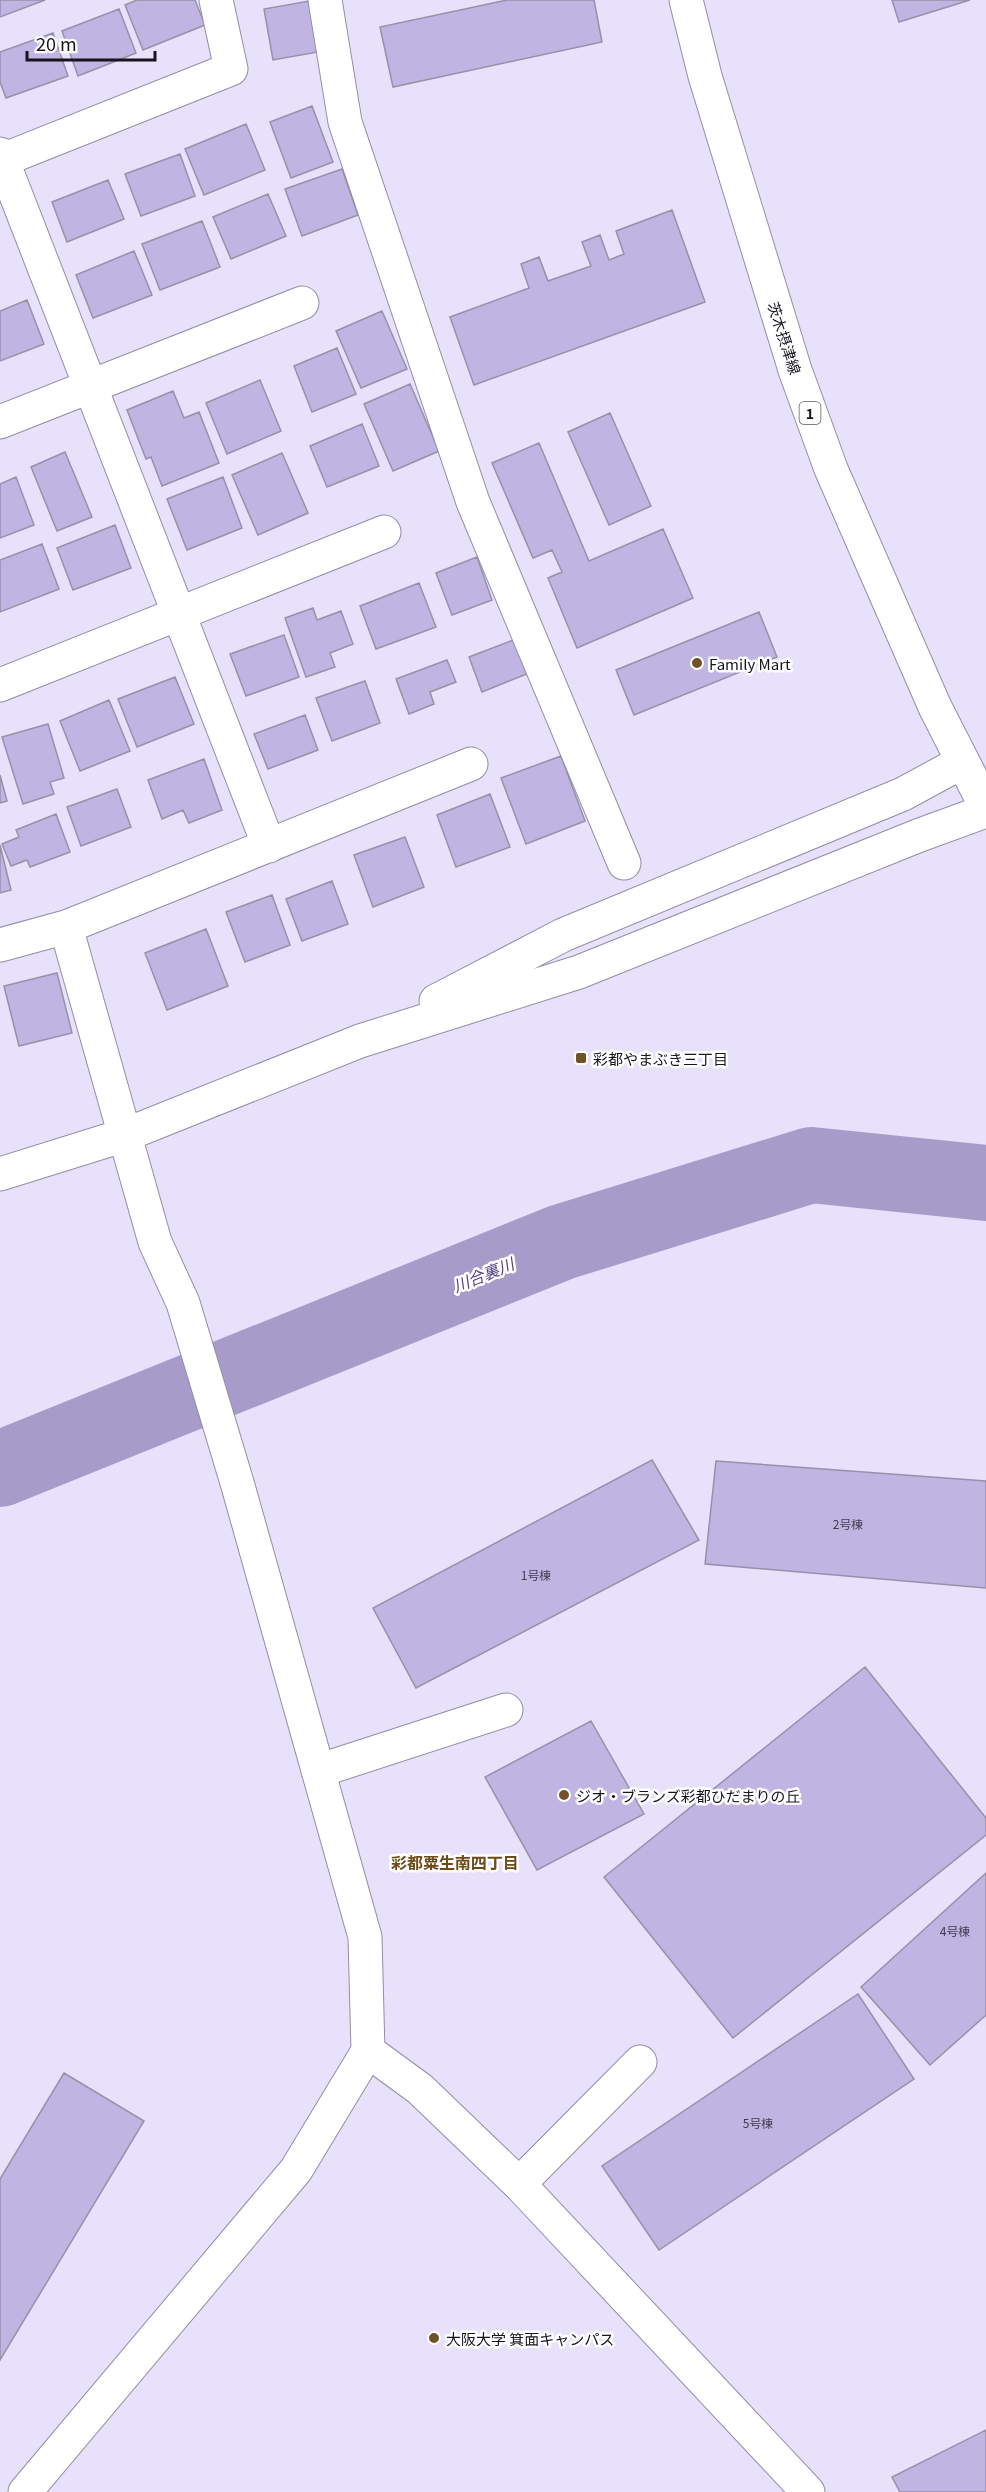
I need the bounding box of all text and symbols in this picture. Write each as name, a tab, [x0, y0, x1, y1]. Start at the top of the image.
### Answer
scale bar	[27, 24, 154, 62]
text: 20 m	[36, 30, 77, 56]
street label: 茨木摂津線	[763, 299, 807, 377]
road number: 1	[800, 402, 820, 424]
place label: Family Mart	[709, 653, 791, 674]
marker: Family Mart	[690, 656, 704, 670]
place label: 彩都やまぶき三丁目	[593, 1048, 728, 1069]
marker: 彩都やまぶき三丁目	[574, 1051, 588, 1065]
water label: 川合裏川	[449, 1250, 519, 1297]
house number: 2号棟	[833, 1515, 863, 1532]
house number: 1号棟	[521, 1566, 551, 1583]
place label: ジオ・ブランズ彩都ひだまりの丘	[576, 1785, 800, 1806]
marker: ジオ・ブランズ彩都ひだまりの丘	[557, 1788, 571, 1802]
district label: 彩都粟生南四丁目	[391, 1850, 519, 1874]
house number: 4号棟	[940, 1922, 970, 1939]
house number: 5号棟	[743, 2114, 773, 2131]
place label: 大阪大学 箕面キャンパス	[446, 2328, 614, 2349]
marker: 大阪大学 箕面キャンパス	[427, 2331, 441, 2345]

